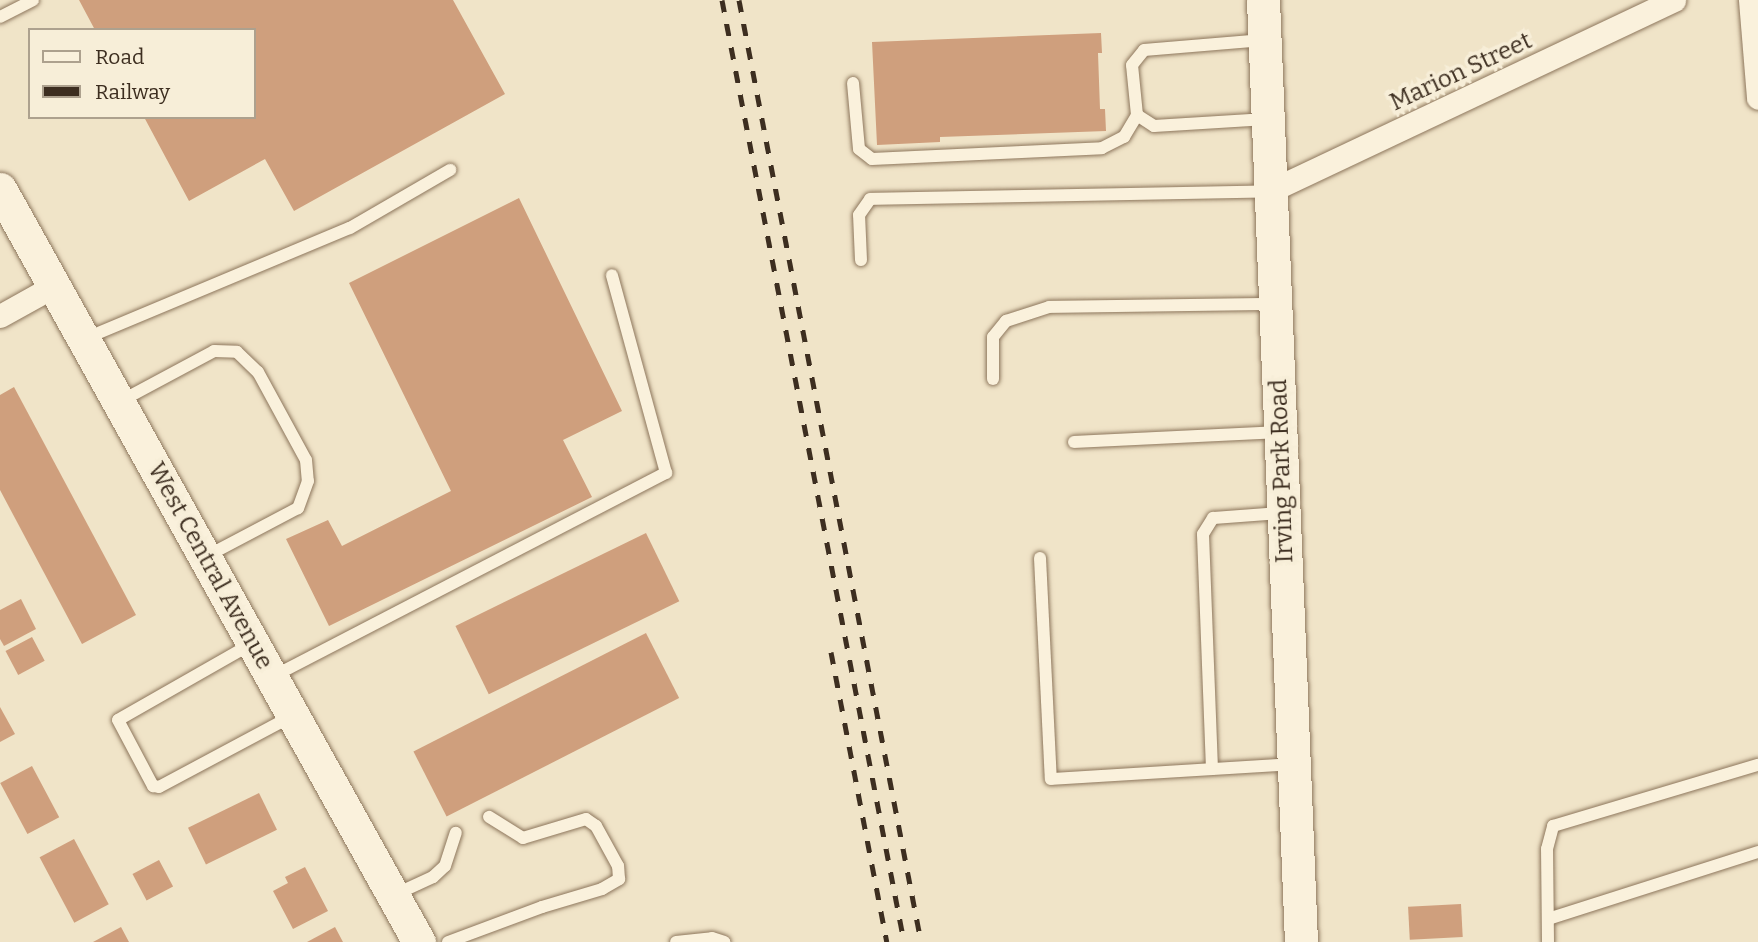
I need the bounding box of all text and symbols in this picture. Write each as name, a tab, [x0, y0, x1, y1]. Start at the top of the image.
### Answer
street label: Marion Street	[1386, 27, 1536, 117]
legend	[28, 28, 256, 119]
text: Road	[95, 44, 144, 70]
text: Railway	[95, 79, 170, 105]
street label: Irving Park Road	[1264, 379, 1300, 563]
street label: West Central Avenue	[141, 458, 279, 674]

